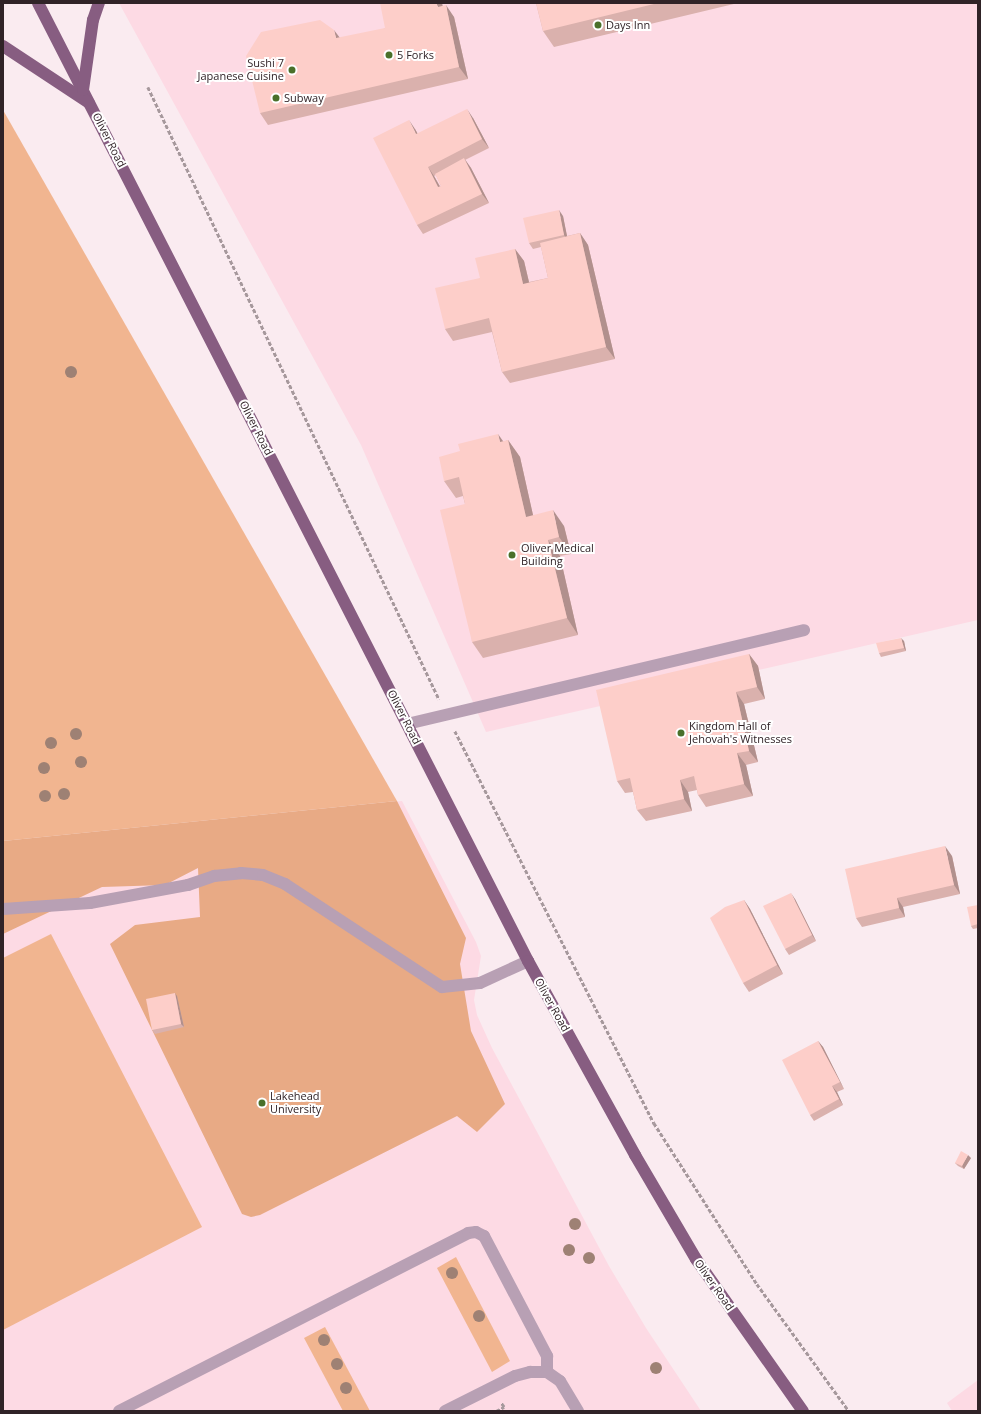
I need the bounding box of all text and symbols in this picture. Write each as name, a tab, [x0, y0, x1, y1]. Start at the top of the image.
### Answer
place label: Days Inn	[606, 18, 650, 32]
marker: Days Inn	[593, 20, 603, 30]
place label: 5 Forks	[397, 48, 434, 62]
marker: 5 Forks	[384, 50, 394, 60]
place label: Sushi 7 Japanese Cuisine	[197, 57, 284, 83]
marker: Sushi 7 Japanese Cuisine	[287, 65, 297, 75]
place label: Subway	[284, 91, 324, 105]
marker: Subway	[271, 93, 281, 103]
street label: Oliver Road	[90, 111, 128, 169]
street label: Oliver Road	[237, 399, 275, 457]
place label: Oliver Medical Building	[521, 542, 594, 568]
marker: Oliver Medical Building	[506, 549, 518, 561]
street label: Oliver Road	[385, 688, 423, 746]
place label: Kingdom Hall of Jehovah's Witnesses	[689, 720, 792, 746]
marker: Kingdom Hall of Jehovah's Witnesses	[676, 728, 686, 738]
street label: Oliver Road	[532, 976, 572, 1034]
place label: Lakehead University	[270, 1090, 321, 1116]
marker: Lakehead University	[257, 1098, 267, 1108]
street label: Oliver Road	[692, 1257, 736, 1313]

